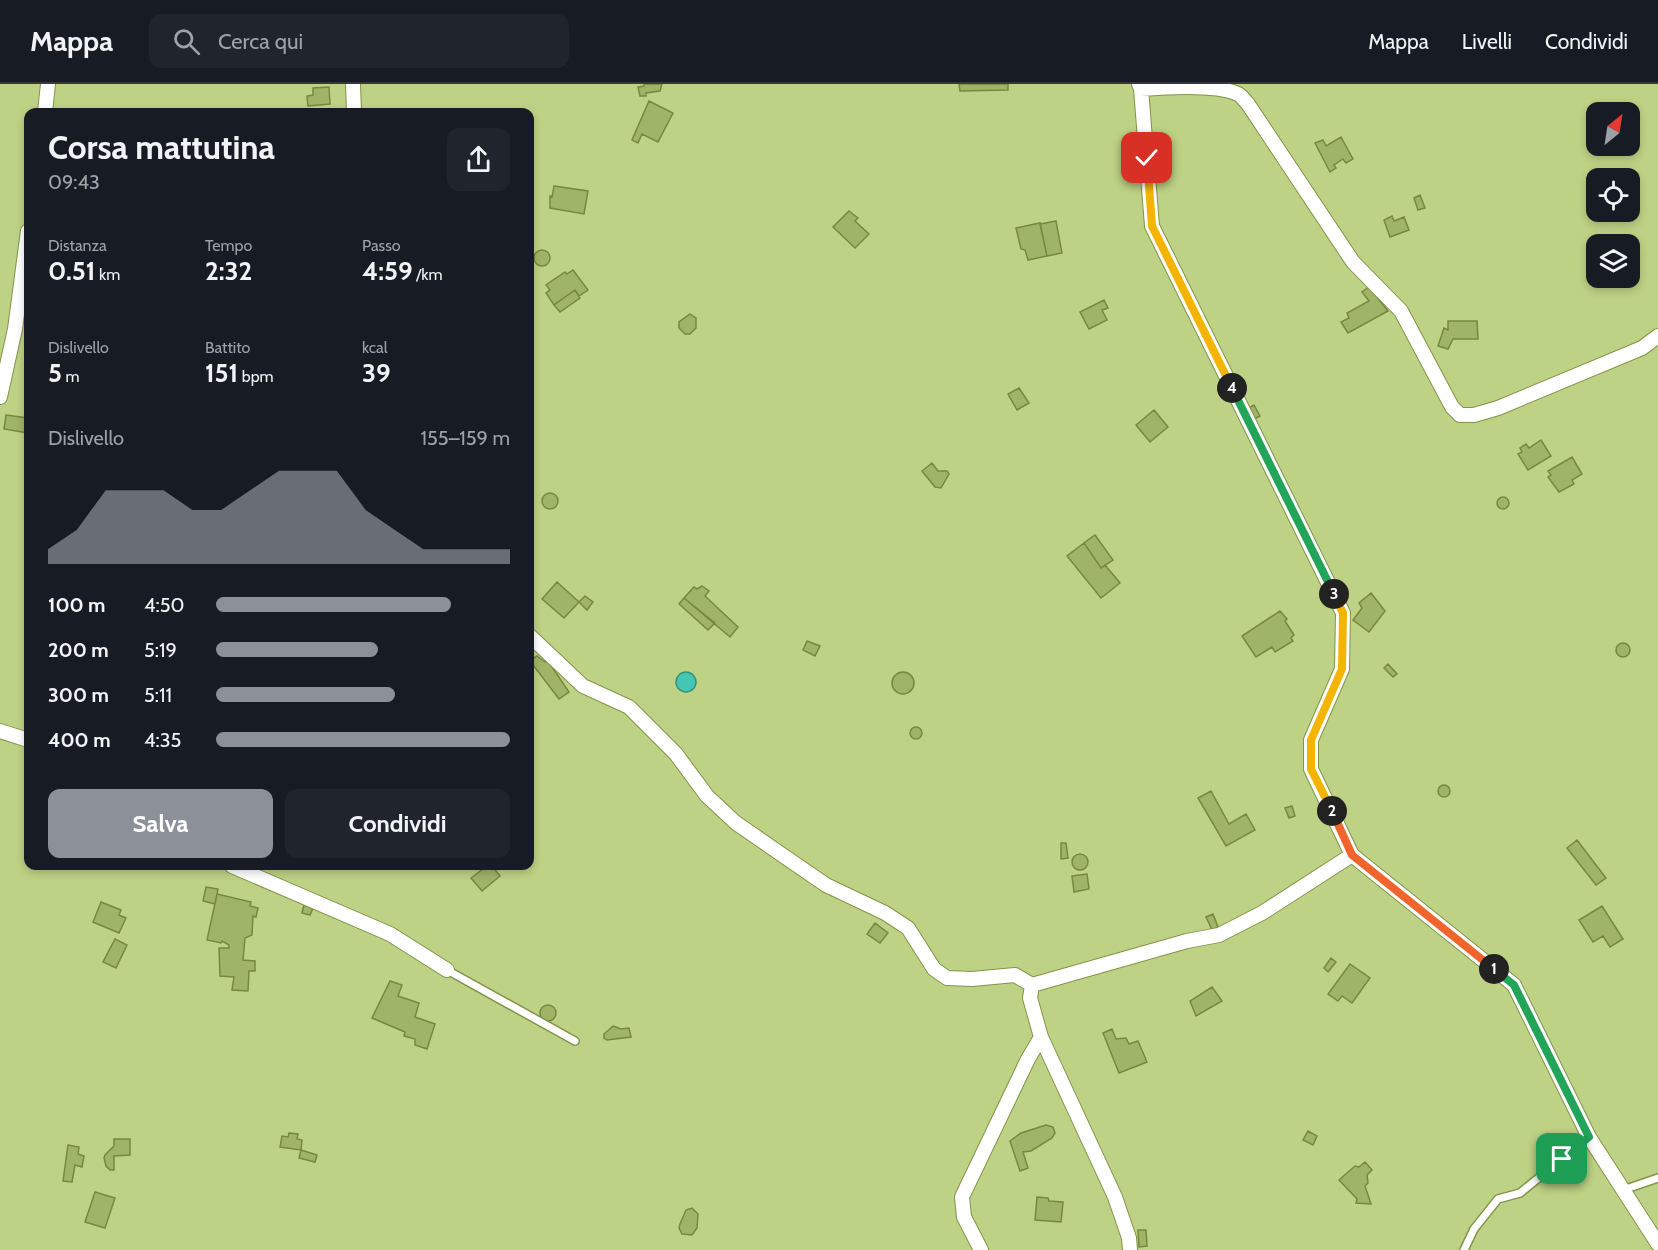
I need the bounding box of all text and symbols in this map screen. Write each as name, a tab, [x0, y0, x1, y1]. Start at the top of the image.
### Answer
search box	[149, 14, 569, 68]
text: Mappa	[30, 24, 113, 58]
icon: search	[170, 25, 203, 58]
text: Cerca qui	[218, 28, 303, 55]
text: Mappa	[1368, 29, 1429, 54]
text: Livelli	[1462, 29, 1512, 54]
text: Condividi	[1545, 29, 1628, 54]
north arrow	[1586, 102, 1640, 156]
map controls	[1586, 102, 1640, 288]
text: Corsa mattutina	[48, 127, 275, 167]
button: share	[447, 128, 510, 191]
pin	[1121, 132, 1172, 183]
icon: check	[1130, 141, 1163, 174]
button: locate	[1586, 168, 1640, 222]
text: 09:43	[48, 170, 100, 194]
button: layers	[1586, 234, 1640, 288]
text: Distanza	[48, 236, 107, 255]
text: Tempo	[205, 236, 252, 255]
text: Passo	[362, 236, 401, 255]
text: 0.51	[48, 255, 95, 287]
text: 2:32	[205, 255, 252, 287]
text: 4:59	[362, 255, 413, 287]
text: km	[95, 265, 120, 284]
text: /km	[413, 265, 442, 284]
text: Dislivello	[48, 338, 109, 357]
text: Battito	[205, 338, 250, 357]
text: kcal	[362, 338, 388, 357]
text: 5	[48, 357, 62, 389]
text: 151	[205, 357, 238, 389]
text: 39	[362, 357, 391, 389]
text: m	[62, 367, 80, 386]
text: bpm	[238, 367, 274, 386]
pin: 4	[1217, 373, 1247, 403]
text: 4	[1227, 378, 1237, 397]
text: Dislivello	[48, 426, 124, 450]
text: 155–159 m	[421, 426, 510, 450]
pin: 3	[1319, 579, 1349, 609]
text: 3	[1330, 584, 1338, 603]
text: 100 m	[48, 593, 106, 617]
text: 4:50	[144, 593, 185, 617]
text: 200 m	[48, 638, 109, 662]
text: 5:19	[144, 638, 177, 662]
text: 300 m	[48, 683, 109, 707]
text: 5:11	[144, 683, 172, 707]
text: 400 m	[48, 728, 111, 752]
text: 4:35	[144, 728, 181, 752]
button: Salva	[48, 789, 273, 858]
button: Condividi	[285, 789, 510, 858]
pin: 2	[1317, 796, 1347, 826]
text: 2	[1328, 801, 1336, 820]
pin: 1	[1479, 954, 1509, 984]
text: 1	[1491, 959, 1497, 978]
pin	[1536, 1133, 1587, 1184]
icon: arrive	[1545, 1142, 1578, 1175]

